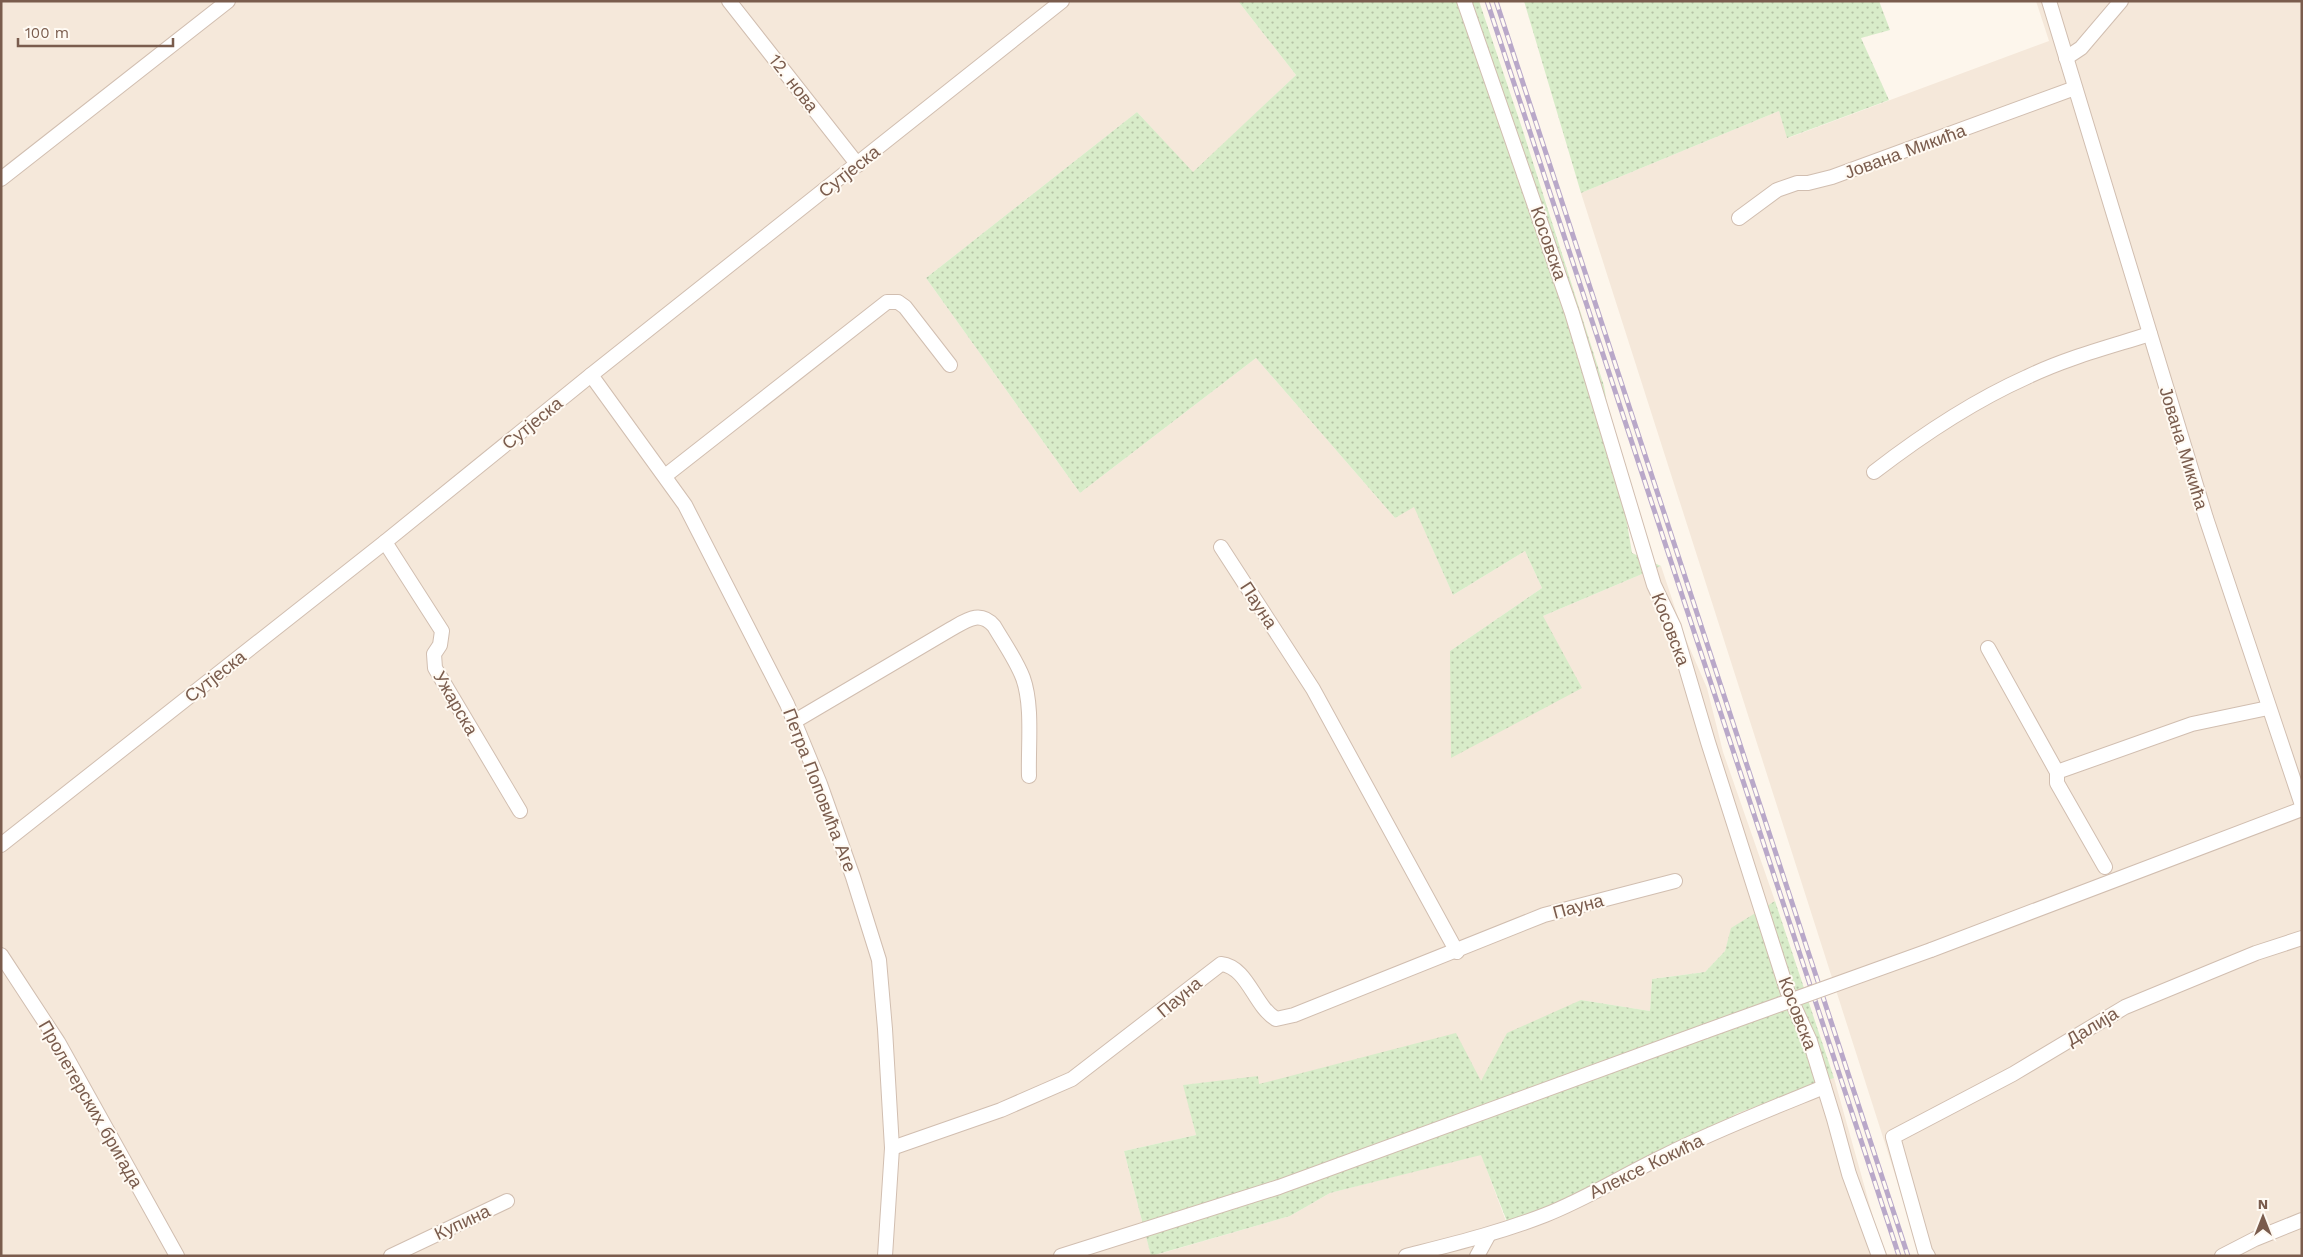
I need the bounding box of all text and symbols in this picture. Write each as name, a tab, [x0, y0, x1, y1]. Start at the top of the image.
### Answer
scale bar	[18, 15, 172, 47]
text: 100 m	[25, 24, 69, 42]
street label: 12. нова	[765, 50, 824, 117]
street label: Јована Микића	[1842, 119, 1969, 183]
street label: Сутјеска	[814, 140, 884, 201]
street label: Косовска	[1527, 203, 1572, 283]
street label: Јована Микића	[2155, 384, 2213, 513]
street label: Сутјеска	[498, 392, 567, 454]
street label: Пауна	[1236, 578, 1282, 633]
street label: Косовска	[1648, 590, 1695, 669]
street label: Сутјеска	[180, 645, 250, 706]
street label: Ужарска	[429, 667, 483, 739]
street label: Петра Поповића Аге	[779, 705, 861, 875]
street label: Пауна	[1550, 889, 1607, 923]
street label: Пауна	[1152, 972, 1206, 1022]
street label: Косовска	[1775, 974, 1822, 1053]
street label: Далија	[2062, 1002, 2123, 1050]
street label: Пролетерских бригада	[34, 1017, 148, 1192]
street label: Алексе Кокића	[1586, 1129, 1707, 1203]
north arrow	[2238, 1192, 2288, 1242]
text: N	[2258, 1196, 2268, 1212]
street label: Купина	[431, 1200, 494, 1244]

